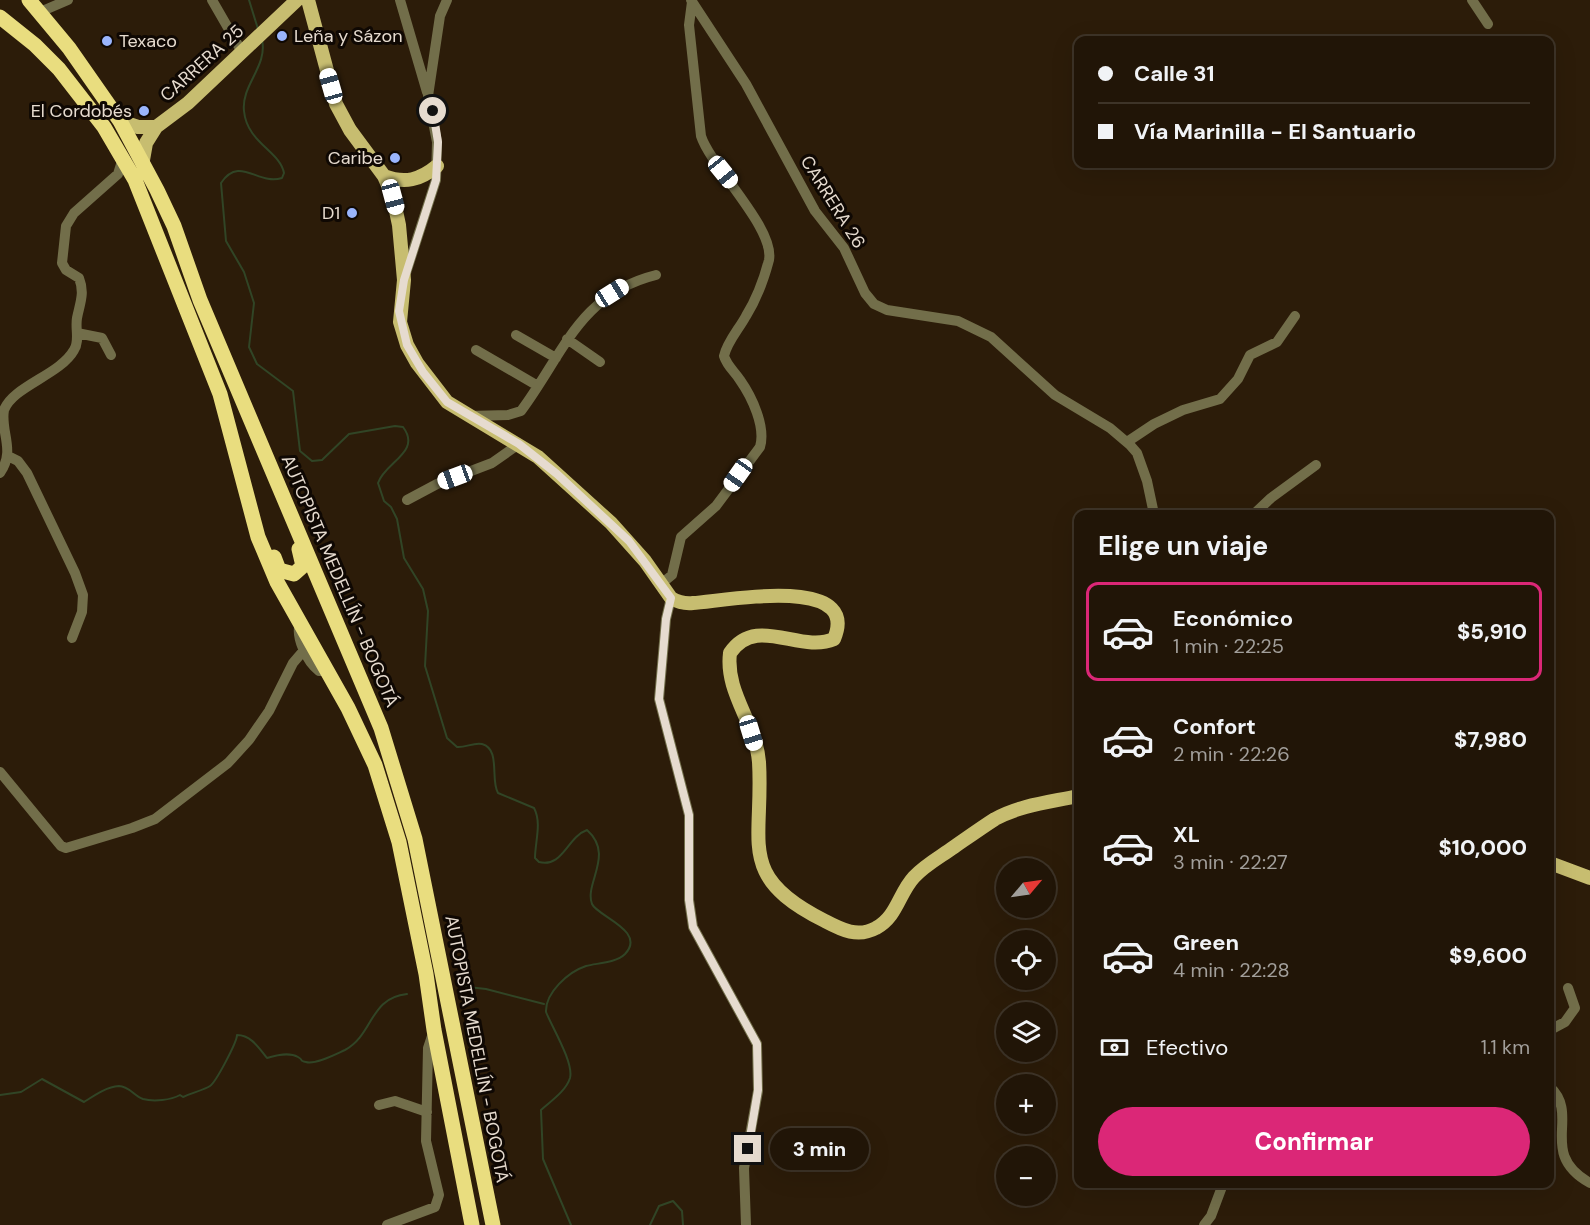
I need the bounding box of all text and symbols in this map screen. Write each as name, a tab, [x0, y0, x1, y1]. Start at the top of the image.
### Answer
street label: CARRERA 25	[155, 19, 249, 107]
place label: Leña y Sázon	[294, 24, 403, 48]
place label: Texaco	[119, 29, 177, 53]
marker: Leña y Sázon	[275, 29, 289, 43]
marker: Texaco	[100, 34, 114, 48]
text: Calle 31	[1134, 59, 1214, 88]
car	[317, 66, 345, 106]
route start	[419, 97, 446, 124]
place label: El Cordobés	[31, 99, 132, 123]
marker: El Cordobés	[137, 104, 151, 118]
text: Vía Marinilla - El Santuario	[1134, 117, 1416, 146]
place label: Caribe	[328, 146, 383, 170]
marker: Caribe	[388, 151, 402, 165]
street label: CARRERA 26	[795, 151, 871, 253]
car	[705, 152, 741, 192]
car	[380, 177, 406, 217]
place label: D1	[322, 201, 340, 225]
marker: D1	[345, 206, 359, 220]
car	[592, 276, 632, 310]
street label: AUTOPISTA MEDELLÍN - BOGOTÁ	[276, 451, 404, 711]
car	[720, 455, 756, 495]
car	[435, 462, 475, 492]
text: Elige un viaje	[1098, 528, 1268, 563]
text: Económico	[1173, 604, 1293, 633]
icon: car	[1101, 605, 1155, 659]
text: $5,910	[1457, 617, 1527, 646]
text: 1 min · 22:25	[1173, 633, 1284, 659]
text: Confort	[1173, 712, 1256, 741]
car	[737, 713, 765, 753]
icon: car	[1101, 713, 1155, 767]
text: $7,980	[1454, 725, 1527, 754]
text: 2 min · 22:26	[1173, 741, 1290, 767]
text: XL	[1173, 820, 1200, 849]
icon: car	[1101, 821, 1155, 875]
text: $10,000	[1439, 833, 1527, 862]
text: 3 min · 22:27	[1173, 849, 1288, 875]
north arrow	[996, 858, 1056, 918]
map controls	[996, 858, 1056, 1206]
street label: AUTOPISTA MEDELLÍN - BOGOTÁ	[439, 913, 515, 1185]
text: Green	[1173, 928, 1239, 957]
icon: car	[1101, 929, 1155, 983]
button: locate	[996, 930, 1056, 990]
text: $9,600	[1449, 941, 1527, 970]
text: 4 min · 22:28	[1173, 957, 1290, 983]
button: layers	[996, 1002, 1056, 1062]
icon: cash	[1098, 1031, 1131, 1064]
text: Efectivo	[1146, 1033, 1228, 1062]
text: 1.1 km	[1481, 1034, 1530, 1060]
button: +	[996, 1074, 1056, 1134]
button: Confirmar	[1098, 1107, 1530, 1176]
callout: 3 min	[769, 1128, 868, 1170]
route end	[734, 1135, 761, 1162]
text: 3 min	[793, 1136, 846, 1162]
button: −	[996, 1146, 1056, 1206]

